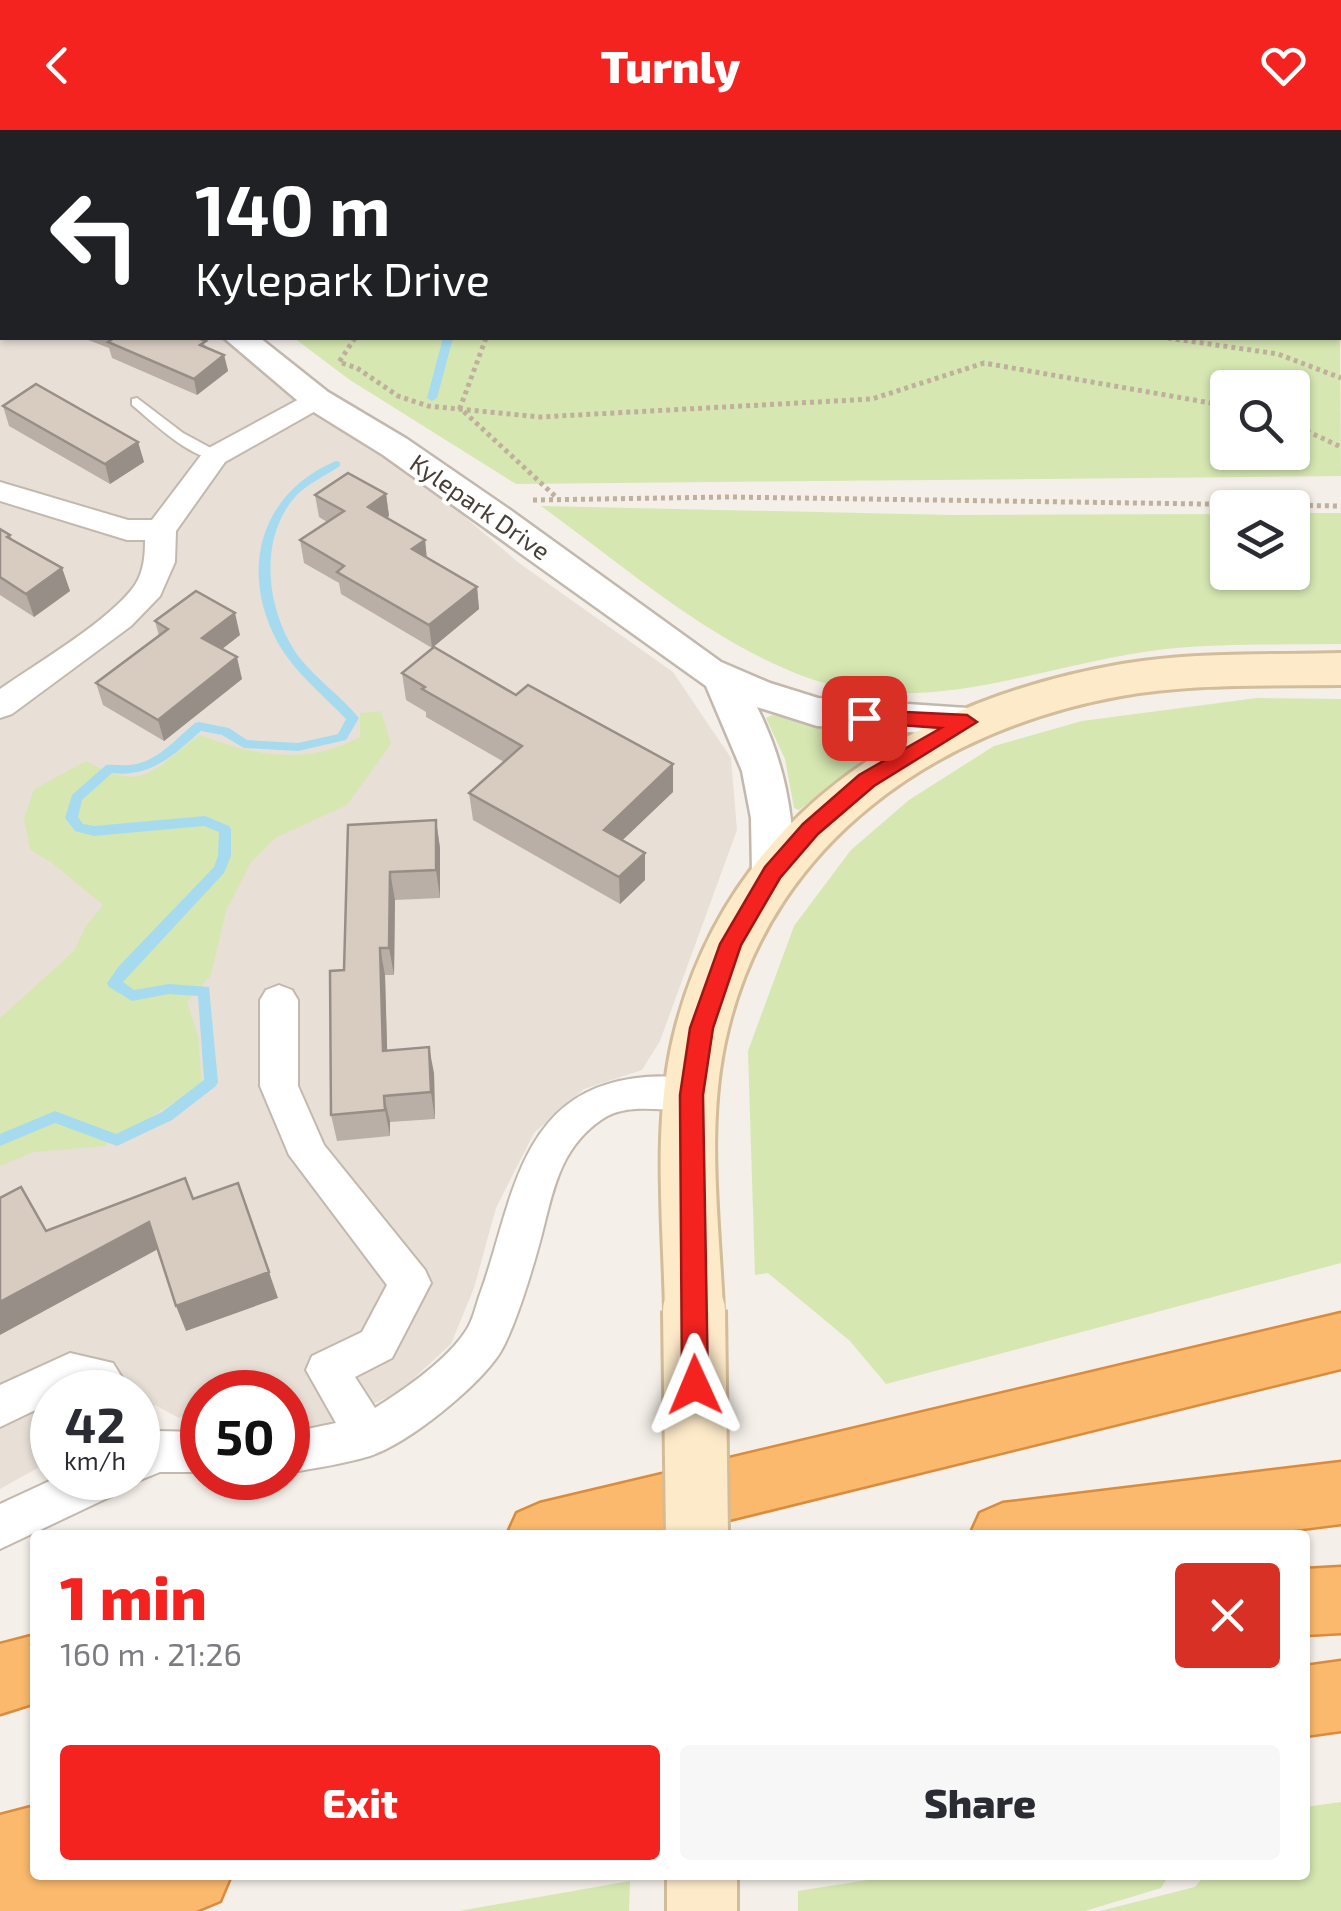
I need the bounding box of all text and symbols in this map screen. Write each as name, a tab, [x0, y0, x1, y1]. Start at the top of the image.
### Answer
icon: back	[30, 38, 85, 93]
text: Turnly	[601, 38, 740, 92]
icon: heart	[1256, 38, 1311, 93]
text: 140 m	[195, 166, 391, 250]
icon: left	[30, 170, 160, 300]
text: Kylepark Drive	[195, 251, 490, 305]
map controls	[1210, 370, 1310, 590]
button: search	[1210, 370, 1310, 470]
street label: Kylepark Drive	[405, 447, 556, 565]
button: layers	[1210, 490, 1310, 590]
pin	[822, 676, 907, 761]
icon: arrive	[837, 691, 892, 746]
position arrow	[643, 1333, 747, 1437]
speed limit sign: 50	[180, 1370, 310, 1500]
text: 42	[65, 1393, 125, 1453]
text: km/h	[64, 1445, 126, 1475]
text: 1 min	[60, 1560, 207, 1632]
button: close	[1175, 1563, 1280, 1668]
text: 160 m · 21:26	[60, 1634, 242, 1672]
button: Exit	[60, 1745, 660, 1860]
button: Share	[680, 1745, 1280, 1860]

